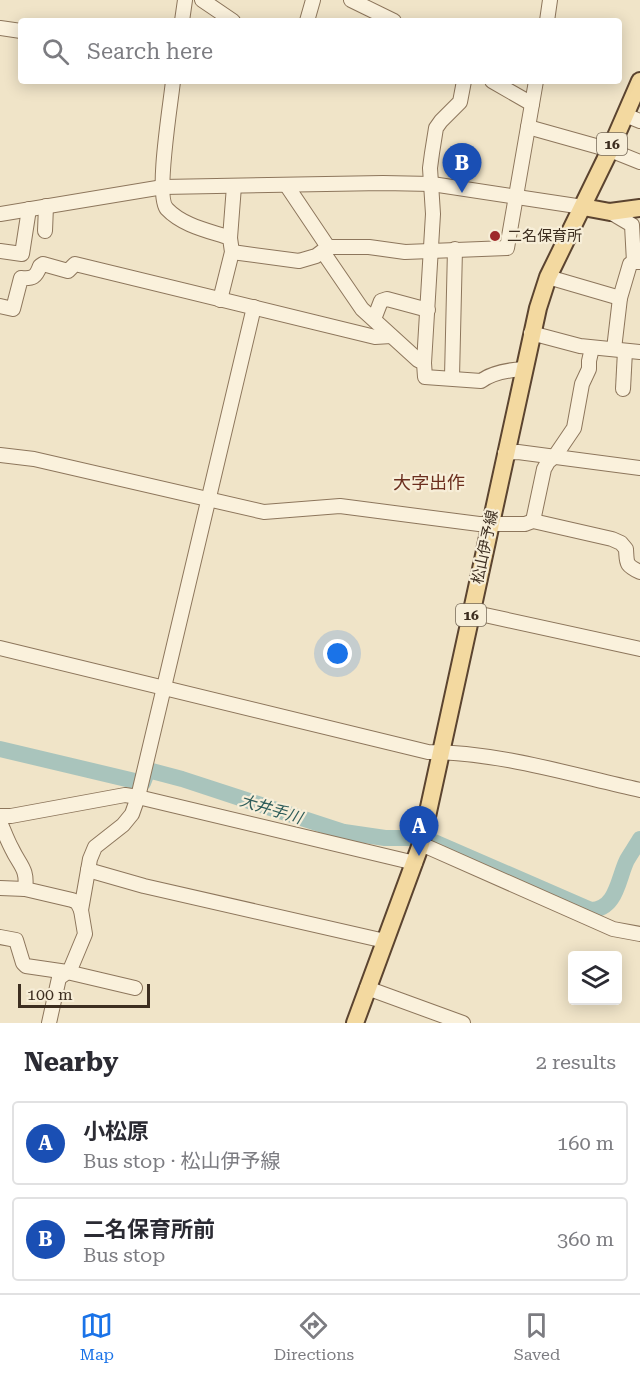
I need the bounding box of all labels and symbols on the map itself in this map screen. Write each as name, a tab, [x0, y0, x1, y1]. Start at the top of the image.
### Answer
road number: 16	[597, 133, 627, 155]
pin: B	[442, 144, 482, 193]
place label: 二名保育所	[507, 227, 582, 245]
marker: 二名保育所	[488, 229, 502, 243]
district label: 大字出作	[393, 472, 465, 493]
street label: 松山伊予線	[468, 508, 502, 586]
road number: 16	[456, 604, 486, 626]
your location	[323, 639, 352, 668]
water label: 大井手川	[238, 791, 306, 828]
pin: A	[400, 806, 438, 856]
scale bar	[18, 981, 150, 1008]

